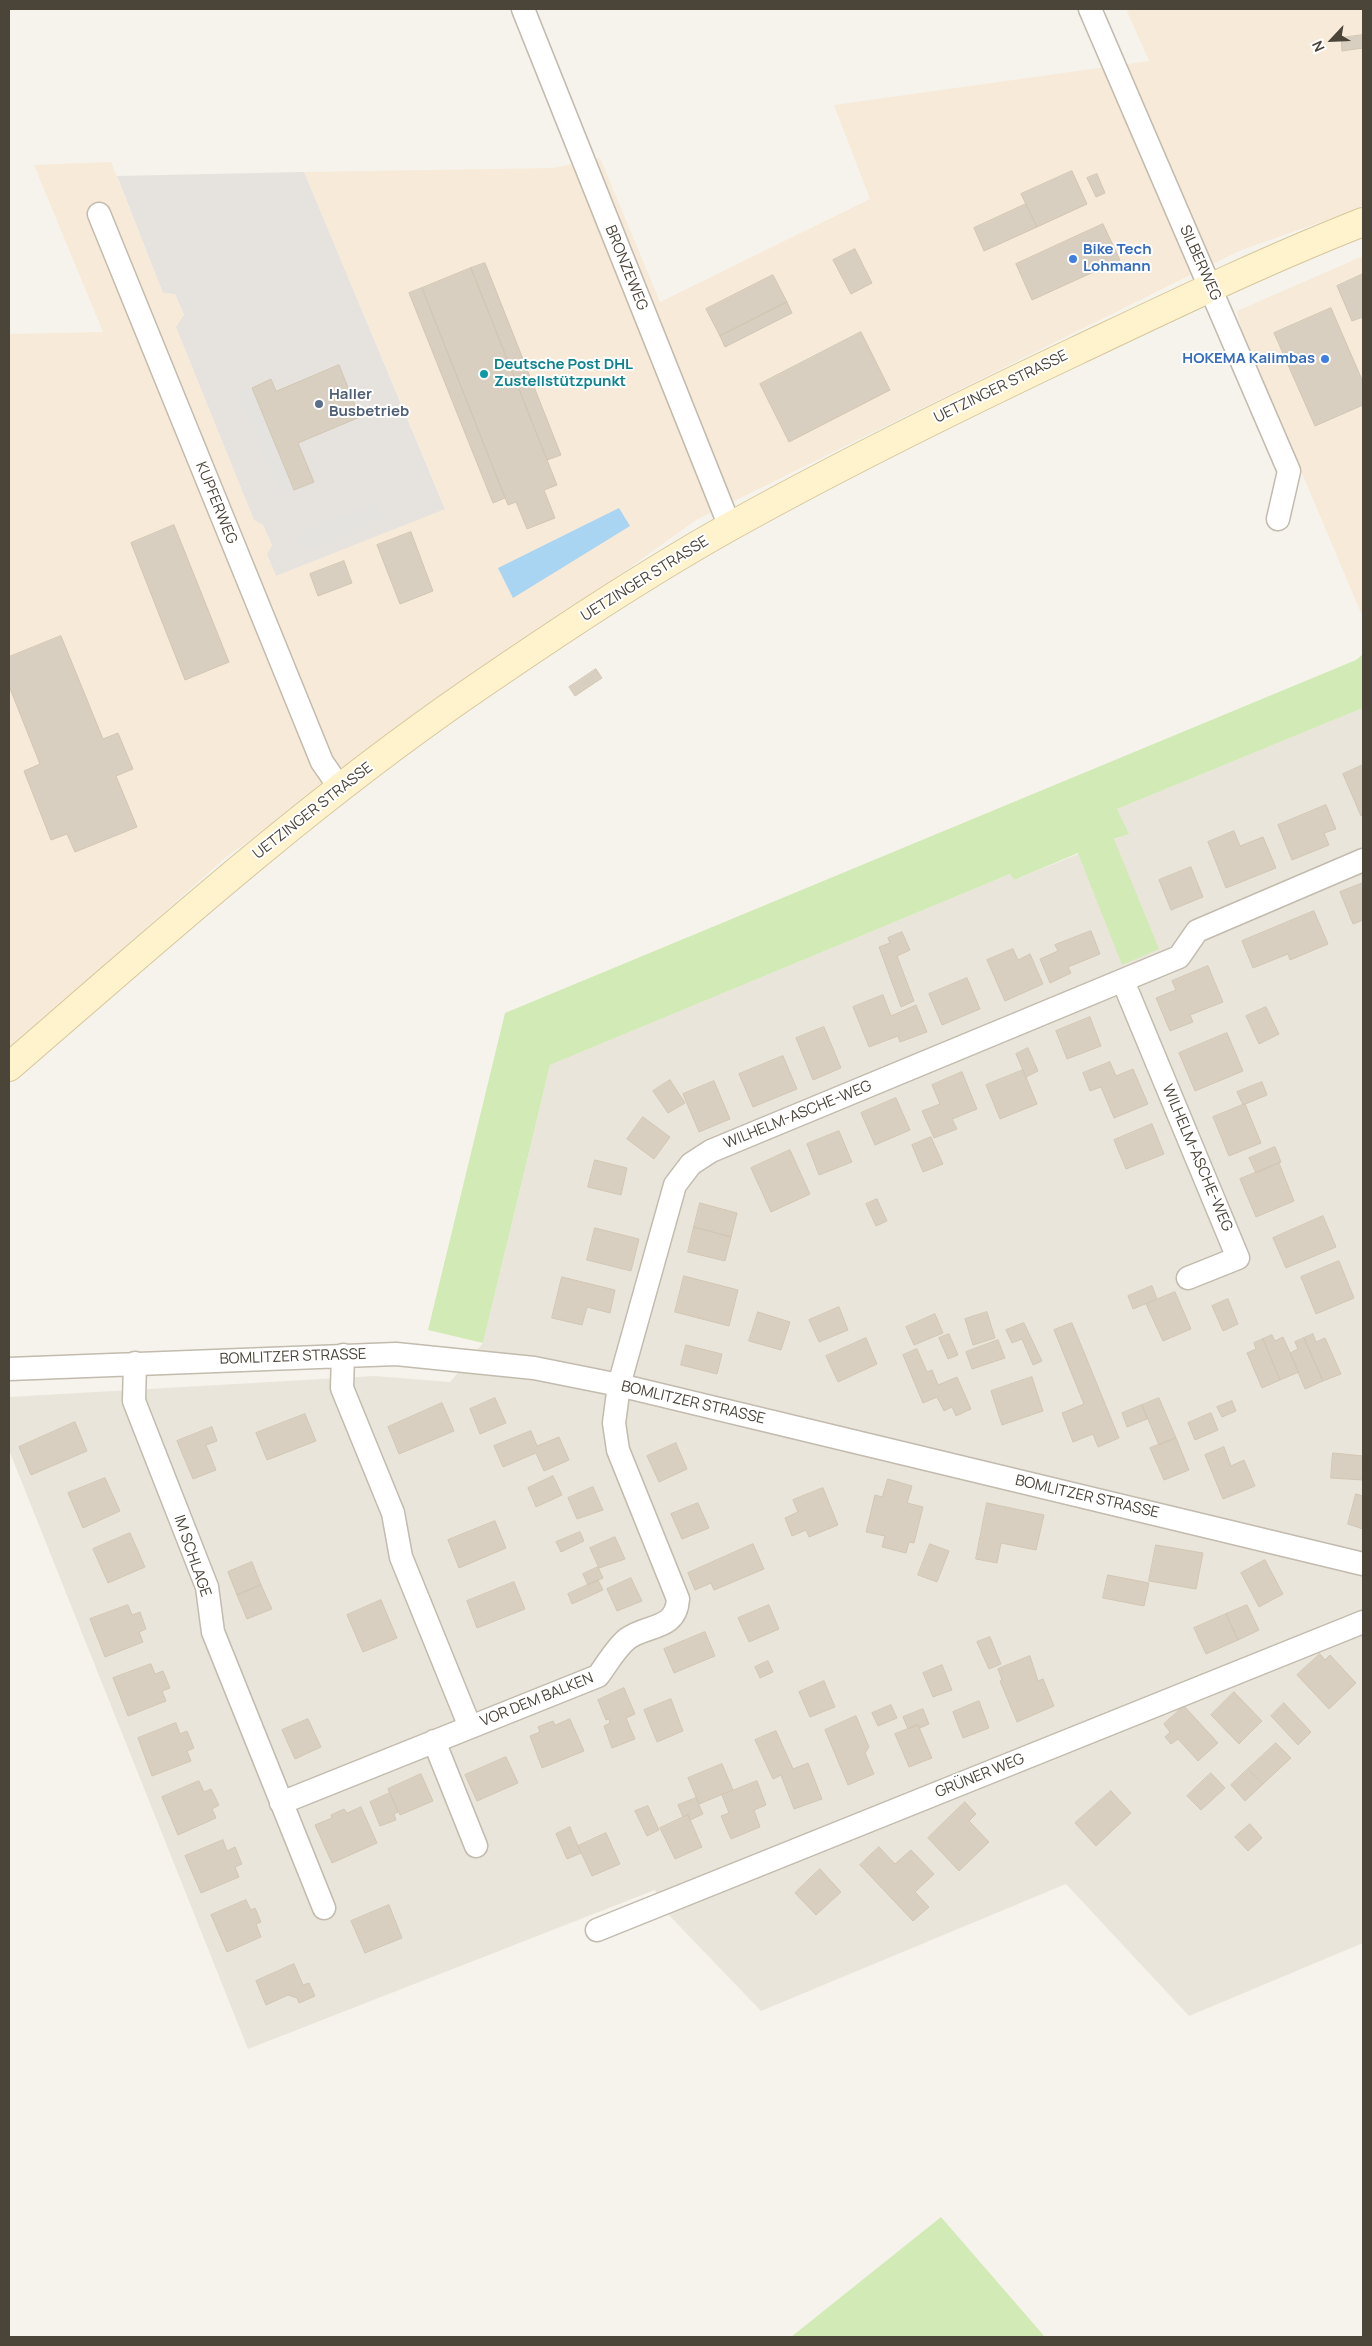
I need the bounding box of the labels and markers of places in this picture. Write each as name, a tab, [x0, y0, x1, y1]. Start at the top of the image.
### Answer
place label: Bike Tech Lohmann	[1083, 241, 1152, 276]
marker: Bike Tech Lohmann	[1067, 253, 1079, 265]
place label: HOKEMA Kalimbas	[1182, 350, 1315, 368]
marker: HOKEMA Kalimbas	[1319, 353, 1331, 365]
place label: Deutsche Post DHL Zustellstützpunkt	[494, 356, 633, 391]
marker: Deutsche Post DHL Zustellstützpunkt	[478, 368, 490, 380]
place label: Haller Busbetrieb	[329, 386, 409, 421]
marker: Haller Busbetrieb	[313, 398, 325, 410]

